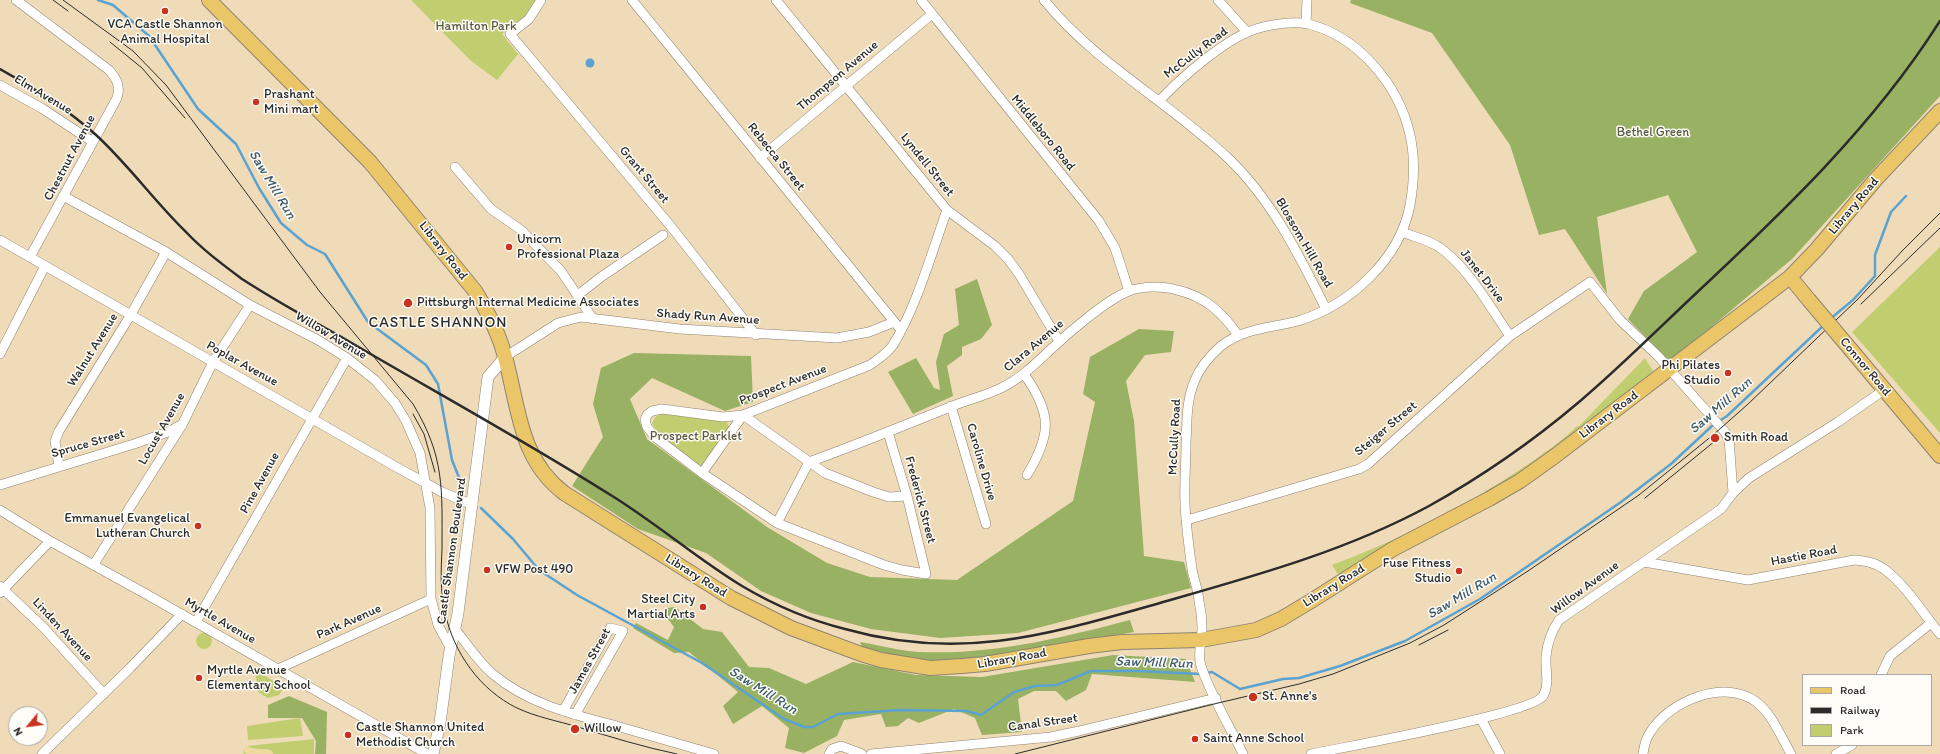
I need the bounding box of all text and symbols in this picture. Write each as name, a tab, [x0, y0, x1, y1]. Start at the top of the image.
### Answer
marker: VCA Castle Shannon Animal Hospital	[160, 6, 170, 16]
place label: VCA Castle Shannon Animal Hospital	[107, 17, 223, 48]
park label: Hamilton Park	[435, 19, 517, 35]
street label: McCully Road	[1161, 24, 1231, 82]
street label: Thompson Avenue	[794, 38, 882, 114]
street label: Elm Avenue	[11, 72, 75, 118]
place label: Prashant Mini mart	[264, 87, 319, 118]
street label: Middleboro Road	[1008, 92, 1078, 174]
marker: Prashant Mini mart	[251, 97, 261, 107]
street label: Chestnut Avenue	[41, 112, 99, 204]
street label: Rebecca Street	[744, 120, 808, 194]
park label: Bethel Green	[1617, 125, 1689, 141]
street label: Lyndell Street	[897, 130, 957, 200]
street label: Grant Street	[616, 143, 672, 207]
water label: Saw Mill Run	[245, 147, 299, 223]
street label: Library Road	[1825, 174, 1883, 238]
street label: Blossom Hill Road	[1272, 195, 1336, 291]
street label: Library Road	[415, 219, 471, 283]
place label: Unicorn Professional Plaza	[517, 232, 619, 263]
marker: Unicorn Professional Plaza	[504, 242, 514, 252]
street label: Janet Drive	[1456, 246, 1508, 306]
place label: Pittsburgh Internal Medicine Associates	[417, 295, 639, 311]
marker: Pittsburgh Internal Medicine Associates	[402, 297, 414, 309]
street label: Shady Run Avenue	[656, 306, 760, 328]
street label: Willow Avenue	[292, 308, 370, 364]
street label: Walnut Avenue	[64, 310, 122, 390]
district label: CASTLE SHANNON	[368, 314, 508, 332]
street label: Clara Avenue	[1001, 316, 1067, 376]
street label: Connor Road	[1836, 334, 1894, 400]
street label: Poplar Avenue	[204, 338, 280, 390]
place label: Phi Pilates Studio	[1662, 358, 1720, 389]
street label: Prospect Avenue	[737, 361, 829, 409]
marker: Phi Pilates Studio	[1723, 368, 1733, 378]
water label: Saw Mill Run	[1686, 374, 1756, 438]
street label: Library Road	[1576, 388, 1642, 442]
street label: Locust Avenue	[135, 390, 189, 468]
street label: Steiger Street	[1351, 398, 1421, 460]
street label: McCully Road	[1165, 399, 1185, 475]
street label: Caroline Drive	[963, 422, 999, 502]
street label: Spruce Street	[49, 426, 127, 462]
park label: Prospect Parklet	[650, 429, 742, 445]
place label: Smith Road	[1724, 430, 1788, 446]
marker: Smith Road	[1709, 432, 1721, 444]
street label: Pine Avenue	[237, 450, 283, 516]
street label: Frederick Street	[901, 455, 939, 545]
street label: Castle Shannon Boulevard	[434, 477, 470, 625]
place label: Emmanuel Evangelical Lutheran Church	[64, 511, 190, 542]
marker: Emmanuel Evangelical Lutheran Church	[193, 521, 203, 531]
street label: Hastie Road	[1770, 542, 1838, 570]
street label: Library Road	[662, 551, 730, 601]
place label: Fuse Fitness Studio	[1383, 556, 1451, 587]
street label: Willow Avenue	[1548, 558, 1622, 618]
street label: Library Road	[1300, 561, 1368, 611]
place label: VFW Post 490	[495, 562, 573, 578]
marker: VFW Post 490	[482, 565, 492, 575]
marker: Fuse Fitness Studio	[1454, 566, 1464, 576]
water label: Saw Mill Run	[1424, 569, 1500, 623]
place label: Steel City Martial Arts	[627, 592, 695, 623]
street label: Myrtle Avenue	[182, 594, 258, 648]
street label: Linden Avenue	[29, 595, 95, 665]
street label: Park Avenue	[314, 601, 384, 643]
marker: Steel City Martial Arts	[698, 602, 708, 612]
street label: James Street	[565, 625, 615, 697]
street label: Library Road	[976, 645, 1048, 673]
water label: Saw Mill Run	[1115, 653, 1193, 673]
place label: Myrtle Avenue Elementary School	[207, 663, 311, 694]
water label: Saw Mill Run	[726, 663, 800, 719]
marker: Myrtle Avenue Elementary School	[194, 673, 204, 683]
legend	[1802, 674, 1932, 746]
text: Road	[1840, 683, 1866, 697]
place label: St. Anne's	[1262, 689, 1317, 705]
marker: St. Anne's	[1247, 691, 1259, 703]
text: Railway	[1840, 703, 1880, 717]
north arrow	[8, 706, 48, 746]
street label: Canal Street	[1007, 710, 1079, 736]
place label: Castle Shannon United Methodist Church	[356, 720, 484, 751]
place label: Willow	[584, 721, 621, 737]
marker: Willow	[569, 723, 581, 735]
text: Park	[1840, 723, 1864, 737]
text: N	[10, 725, 25, 738]
marker: Castle Shannon United Methodist Church	[343, 730, 353, 740]
place label: Saint Anne School	[1203, 731, 1304, 747]
marker: Saint Anne School	[1190, 734, 1200, 744]

